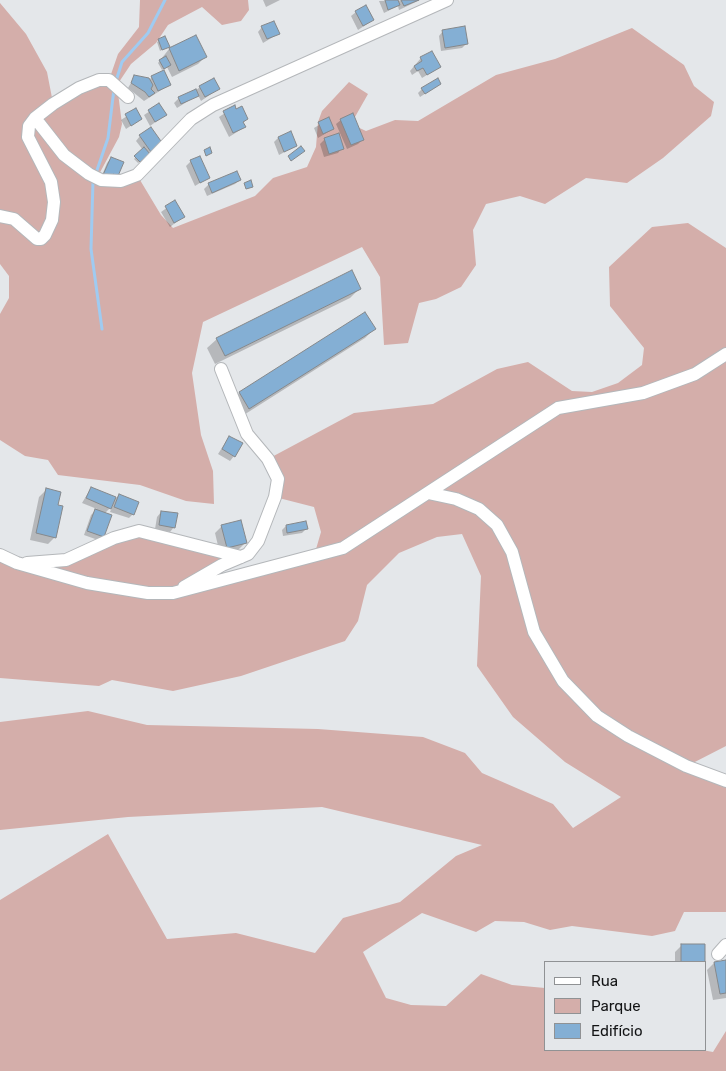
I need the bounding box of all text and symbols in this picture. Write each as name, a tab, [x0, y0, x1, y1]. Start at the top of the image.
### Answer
legend	[544, 961, 706, 1051]
text: Rua	[591, 972, 618, 990]
text: Parque	[591, 997, 641, 1015]
text: Edifício	[591, 1022, 643, 1040]

